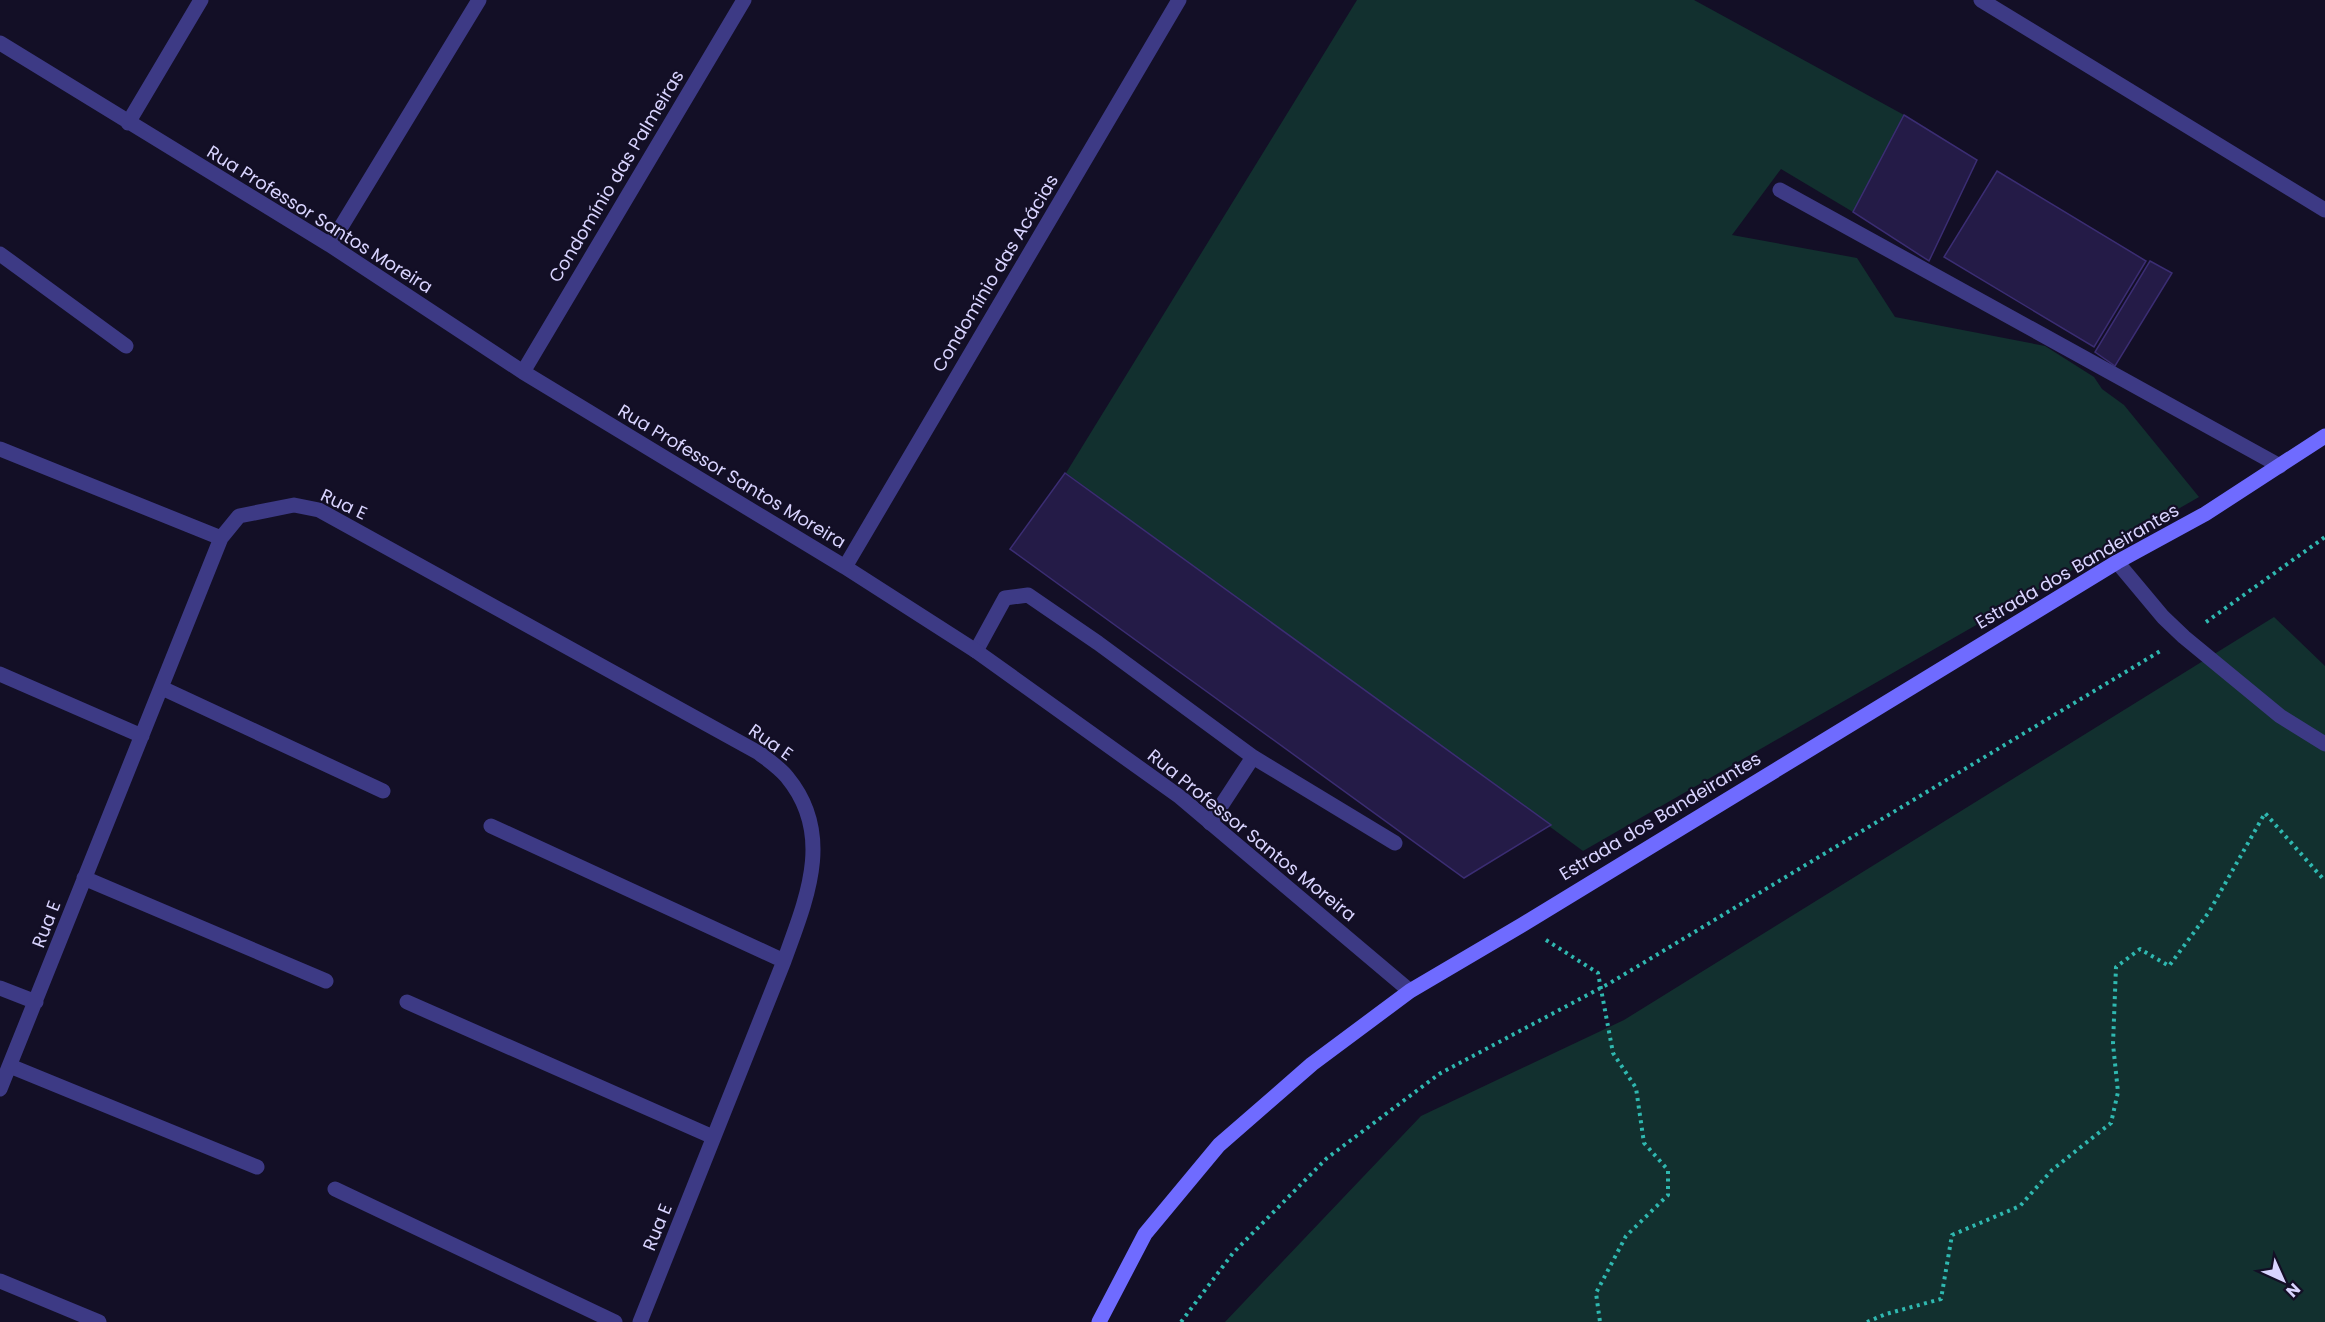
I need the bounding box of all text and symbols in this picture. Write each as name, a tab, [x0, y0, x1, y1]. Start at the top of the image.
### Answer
street label: Condomínio das Palmeiras	[542, 65, 690, 287]
street label: Rua Professor Santos Moreira	[202, 139, 438, 299]
street label: Condomínio das Acácias	[926, 169, 1064, 377]
street label: Rua Professor Santos Moreira	[613, 398, 851, 554]
street label: Rua E	[317, 482, 371, 526]
street label: Estrada dos Bandeirantes	[1971, 497, 2183, 635]
street label: Rua E	[744, 718, 798, 766]
street label: Rua Professor Santos Moreira	[1142, 743, 1362, 927]
street label: Estrada dos Bandeirantes	[1555, 746, 1765, 886]
street label: Rua E	[26, 897, 66, 951]
street label: Rua E	[636, 1200, 678, 1254]
north arrow	[2253, 1250, 2313, 1310]
text: N	[2281, 1278, 2306, 1303]

